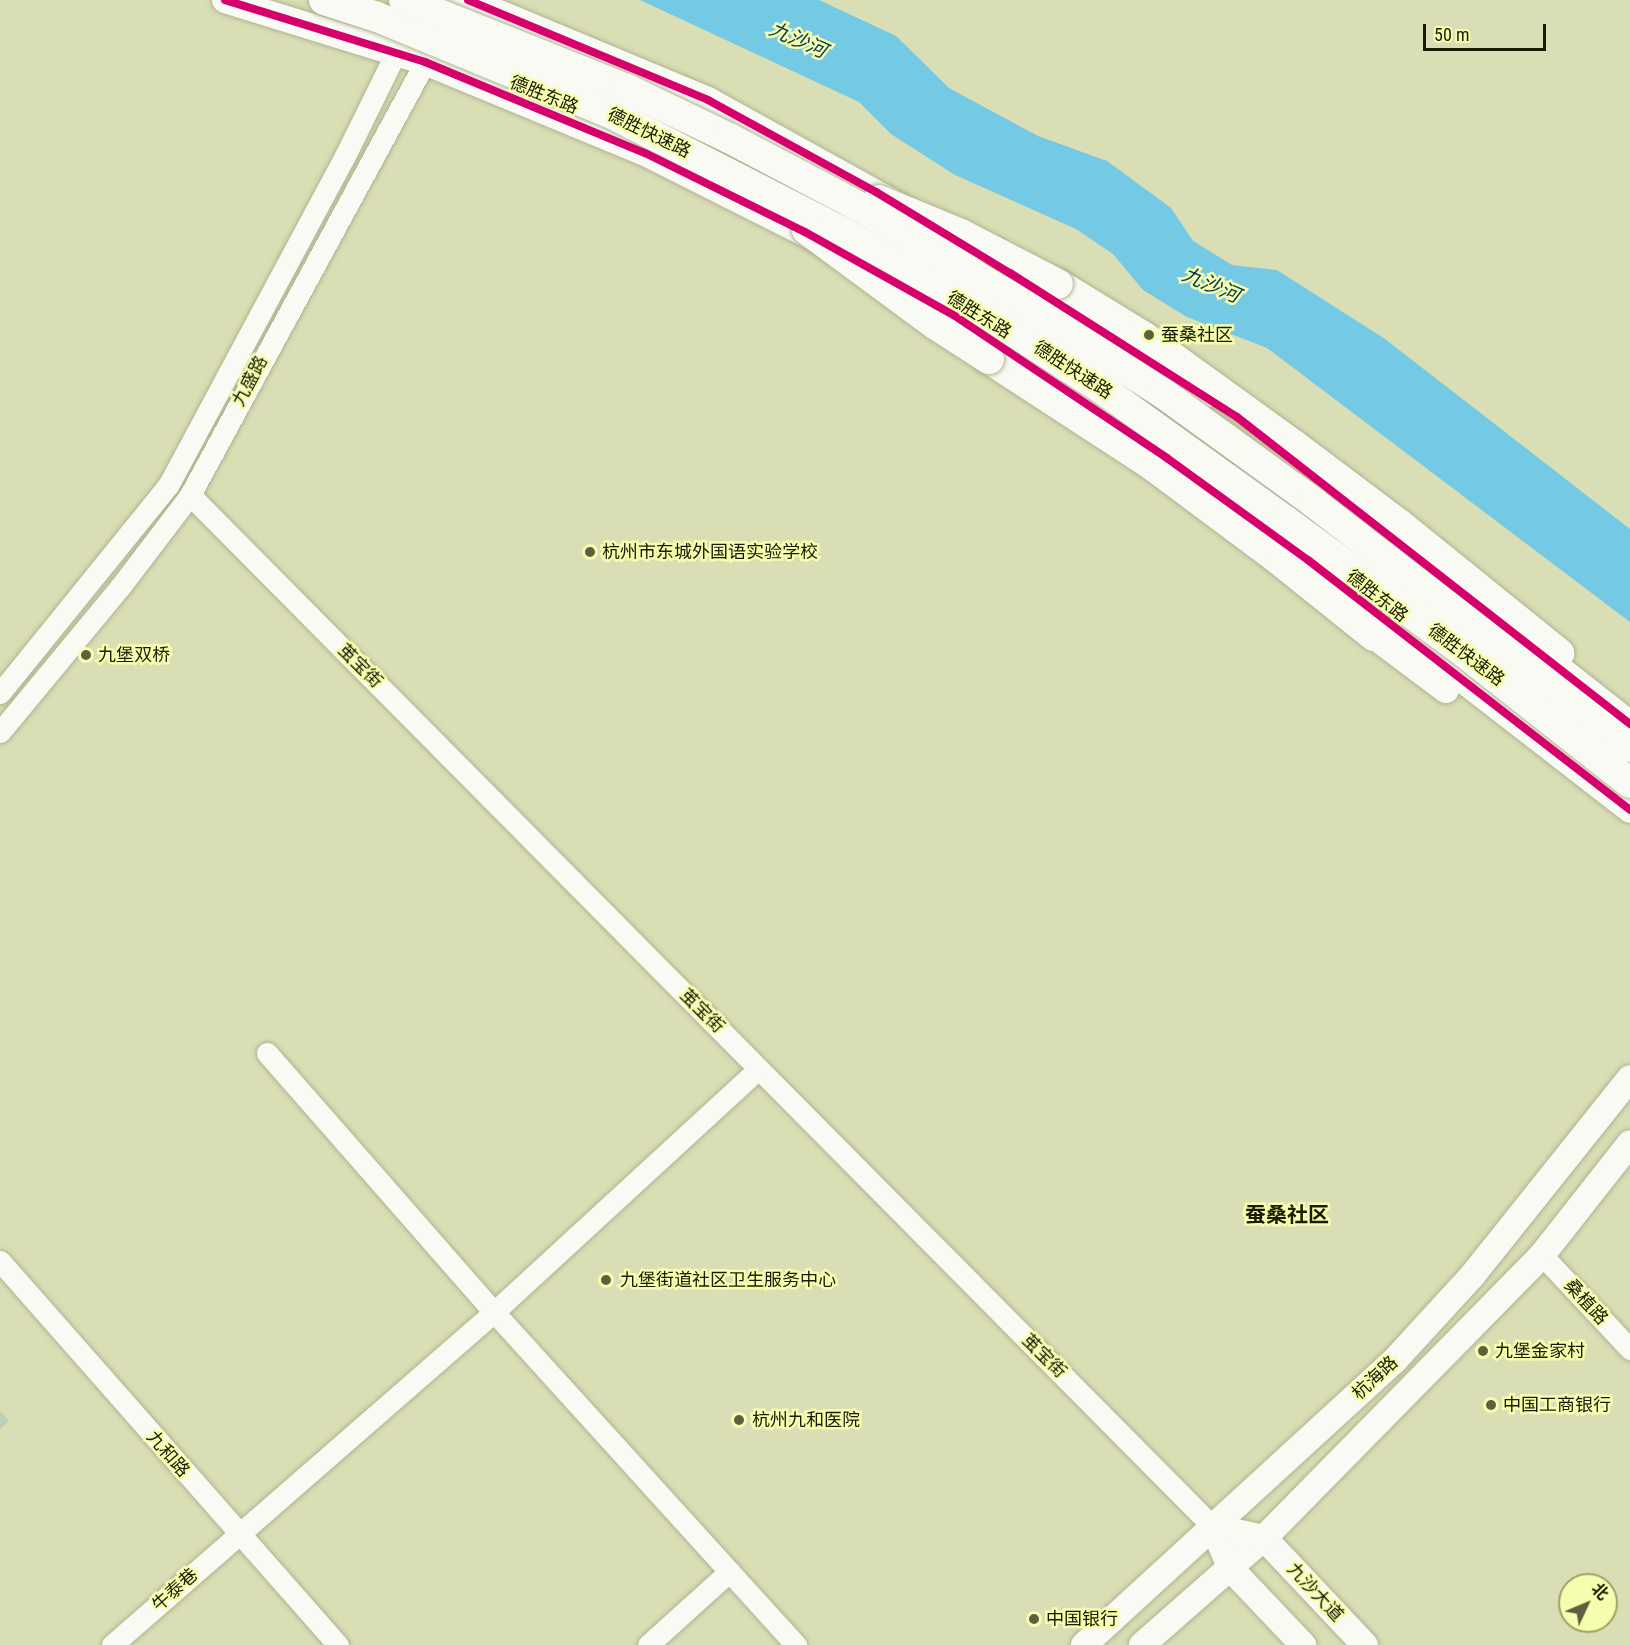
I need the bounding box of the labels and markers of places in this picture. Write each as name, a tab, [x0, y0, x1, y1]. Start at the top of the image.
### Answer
place label: 蚕桑社区	[1161, 324, 1233, 346]
marker: 蚕桑社区	[1142, 328, 1156, 342]
place label: 杭州市东城外国语实验学校	[602, 541, 818, 563]
marker: 杭州市东城外国语实验学校	[583, 545, 597, 559]
place label: 九堡双桥	[98, 644, 170, 666]
marker: 九堡双桥	[79, 648, 93, 662]
place label: 九堡街道社区卫生服务中心	[620, 1269, 836, 1291]
marker: 九堡街道社区卫生服务中心	[597, 1271, 615, 1289]
place label: 九堡金家村	[1495, 1340, 1585, 1362]
marker: 九堡金家村	[1476, 1344, 1490, 1358]
place label: 中国工商银行	[1503, 1394, 1611, 1416]
marker: 中国工商银行	[1484, 1398, 1498, 1412]
place label: 杭州九和医院	[752, 1409, 860, 1431]
marker: 杭州九和医院	[730, 1411, 748, 1429]
place label: 中国银行	[1046, 1608, 1118, 1630]
marker: 中国银行	[1027, 1612, 1041, 1626]

